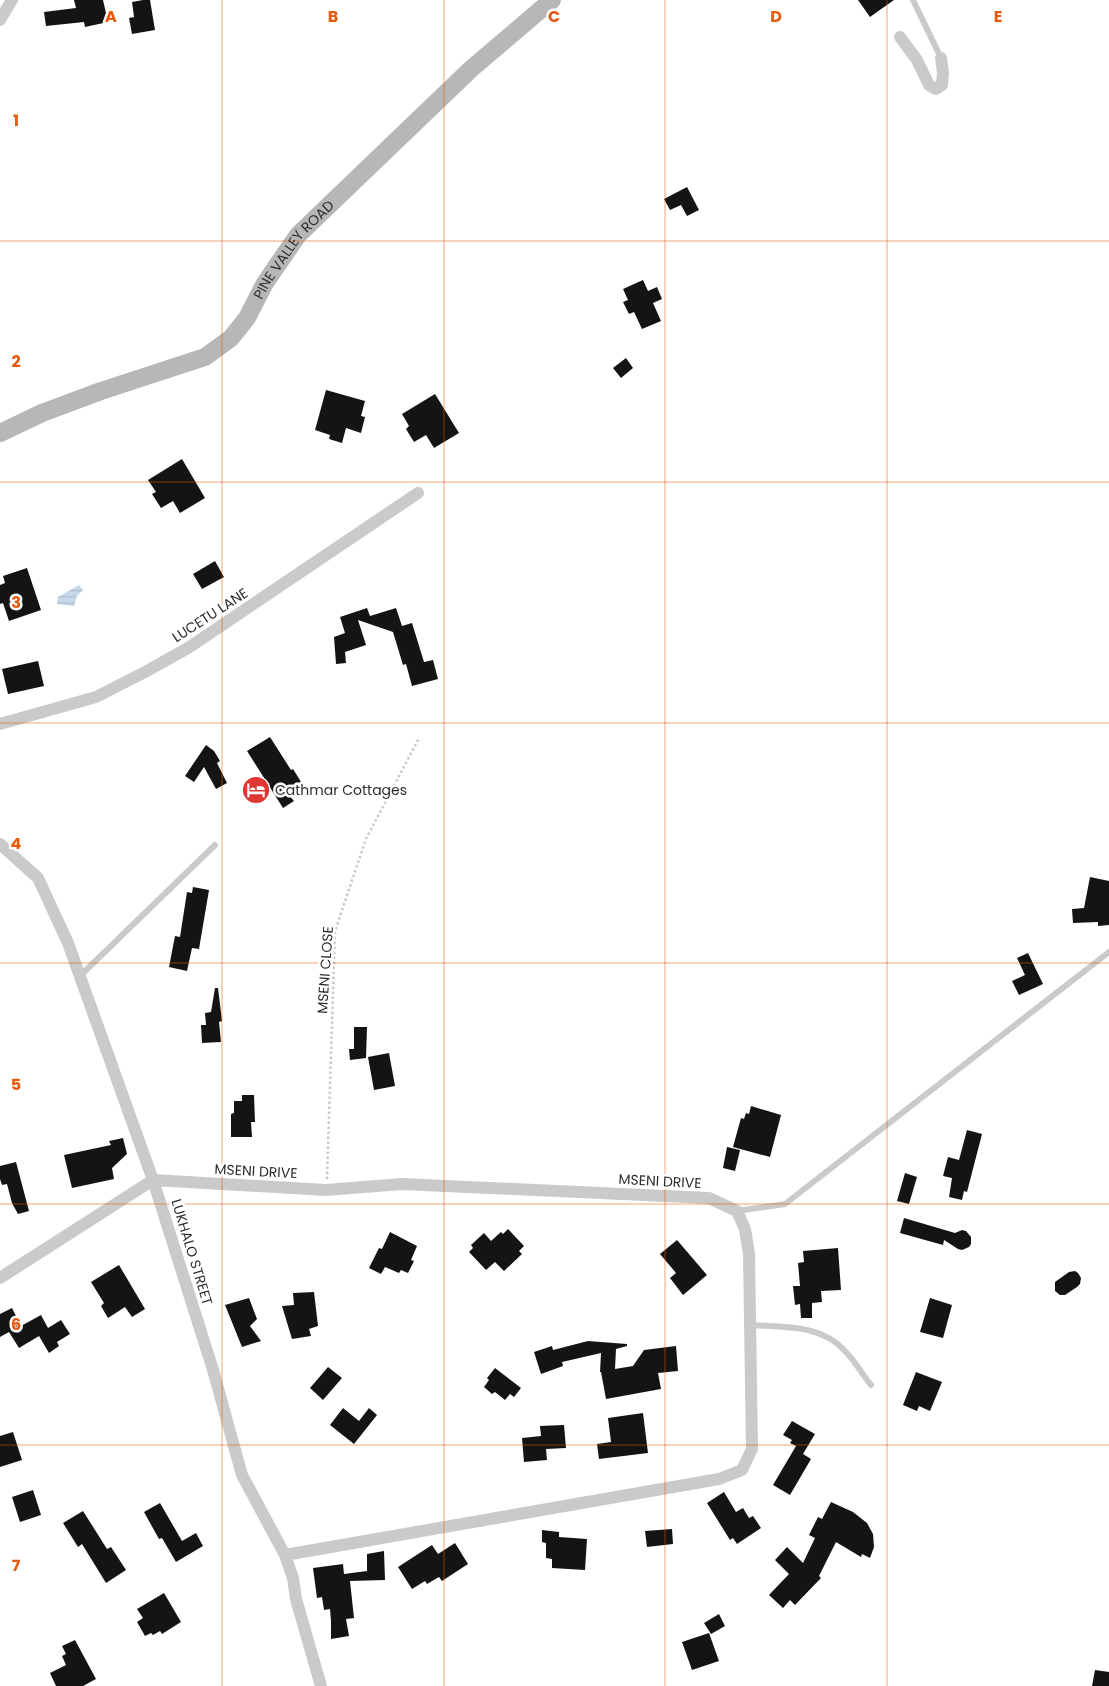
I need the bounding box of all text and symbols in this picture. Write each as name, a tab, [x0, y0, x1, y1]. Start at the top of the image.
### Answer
text: A	[105, 5, 117, 28]
text: B	[328, 5, 338, 28]
text: C	[548, 5, 560, 28]
text: D	[770, 5, 782, 28]
text: E	[994, 5, 1002, 28]
text: 1	[13, 109, 19, 132]
street label: PINE VALLEY ROAD	[248, 196, 338, 302]
text: 2	[11, 350, 21, 373]
street label: LUCETU LANE	[168, 583, 252, 647]
text: 3	[11, 591, 21, 614]
hotel icon: Cathmar Cottages	[241, 775, 271, 805]
place label: Cathmar Cottages	[275, 780, 407, 800]
text: 4	[11, 832, 22, 855]
street label: MSENI CLOSE	[312, 926, 338, 1014]
text: 5	[11, 1073, 21, 1096]
street label: MSENI DRIVE	[214, 1159, 298, 1183]
street label: MSENI DRIVE	[618, 1169, 702, 1193]
street label: LUKHALO STREET	[166, 1196, 218, 1308]
text: 6	[11, 1313, 21, 1336]
text: 7	[12, 1554, 21, 1577]

